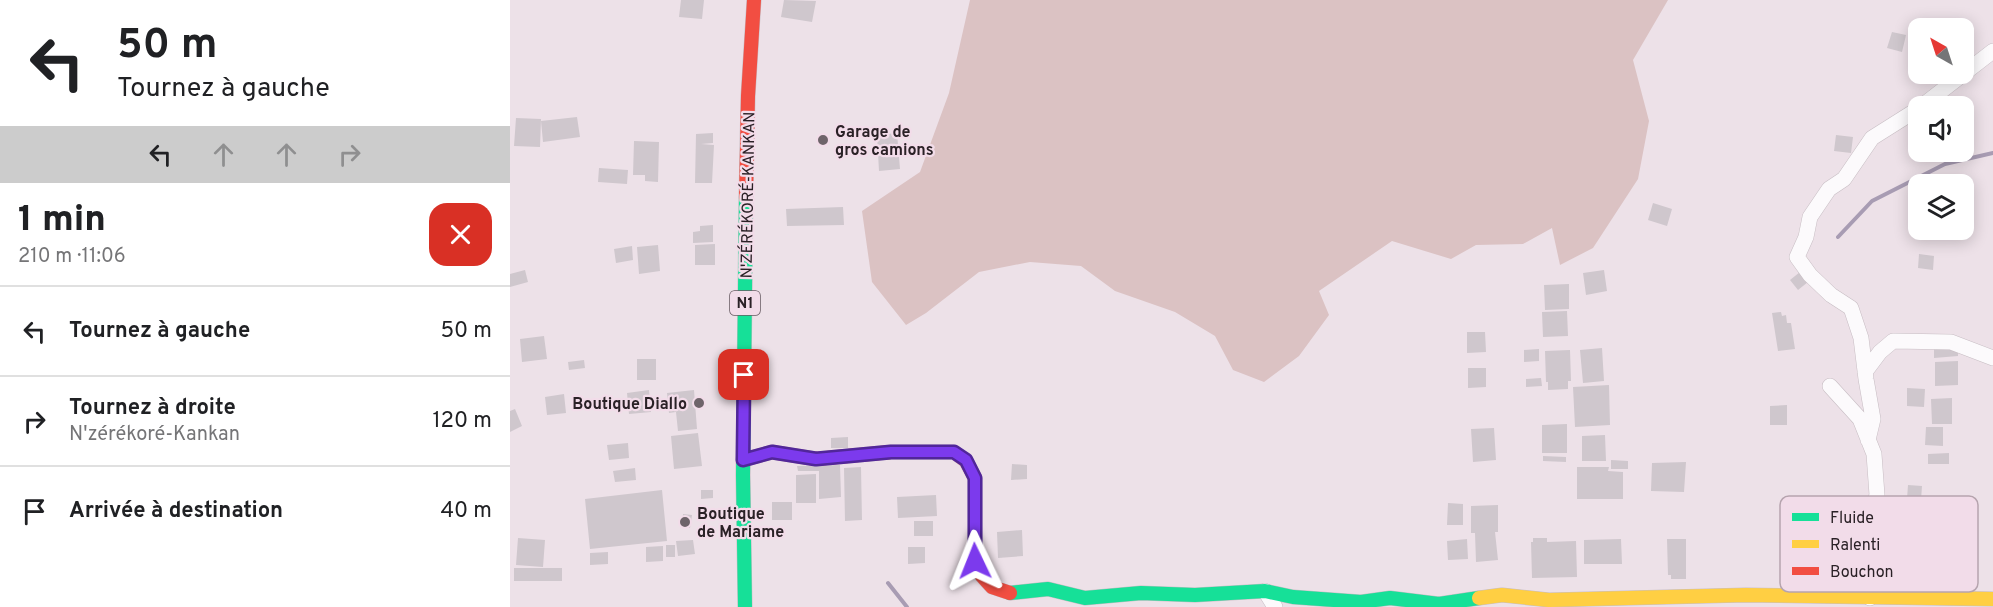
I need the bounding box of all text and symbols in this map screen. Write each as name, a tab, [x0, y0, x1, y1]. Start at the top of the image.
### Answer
north arrow	[1908, 18, 1974, 84]
map controls	[1908, 18, 1974, 240]
text: 50 m	[117, 20, 218, 73]
icon: left	[18, 24, 96, 102]
text: Tournez à gauche	[117, 72, 330, 106]
button: sound	[1908, 96, 1974, 162]
street label: N'ZÉRÉKORÉ-KANKAN	[736, 111, 760, 279]
place label: Garage de gros camions	[835, 123, 934, 161]
marker: Garage de gros camions	[816, 133, 830, 147]
icon: left	[144, 138, 177, 171]
icon: ahead	[207, 138, 240, 171]
icon: ahead	[270, 138, 303, 171]
icon: right	[333, 138, 366, 171]
button: layers	[1908, 174, 1974, 240]
text: 1 min	[18, 198, 106, 244]
button: close	[429, 203, 492, 266]
text: 210 m · 11:06	[18, 244, 126, 270]
road number: N1	[730, 291, 760, 315]
icon: left	[18, 315, 51, 348]
text: Tournez à gauche	[69, 318, 250, 345]
text: 50 m	[440, 318, 492, 345]
pin	[718, 349, 769, 400]
icon: arrive	[727, 358, 760, 391]
text: Tournez à droite	[69, 395, 236, 422]
place label: Boutique Diallo	[572, 395, 687, 415]
marker: Boutique Diallo	[692, 396, 706, 410]
icon: right	[18, 405, 51, 438]
text: 120 m	[432, 408, 492, 435]
text: N'zérékoré-Kankan	[69, 422, 240, 448]
icon: arrive	[18, 495, 51, 528]
legend	[1780, 496, 1978, 592]
text: Arrivée à destination	[69, 498, 283, 525]
text: 40 m	[440, 498, 492, 525]
place label: Boutique de Mariame	[697, 505, 784, 543]
text: Fluide	[1830, 509, 1874, 529]
marker: Boutique de Mariame	[678, 515, 692, 529]
position arrow	[943, 529, 1007, 593]
text: Ralenti	[1830, 536, 1880, 556]
text: Bouchon	[1830, 563, 1894, 583]

